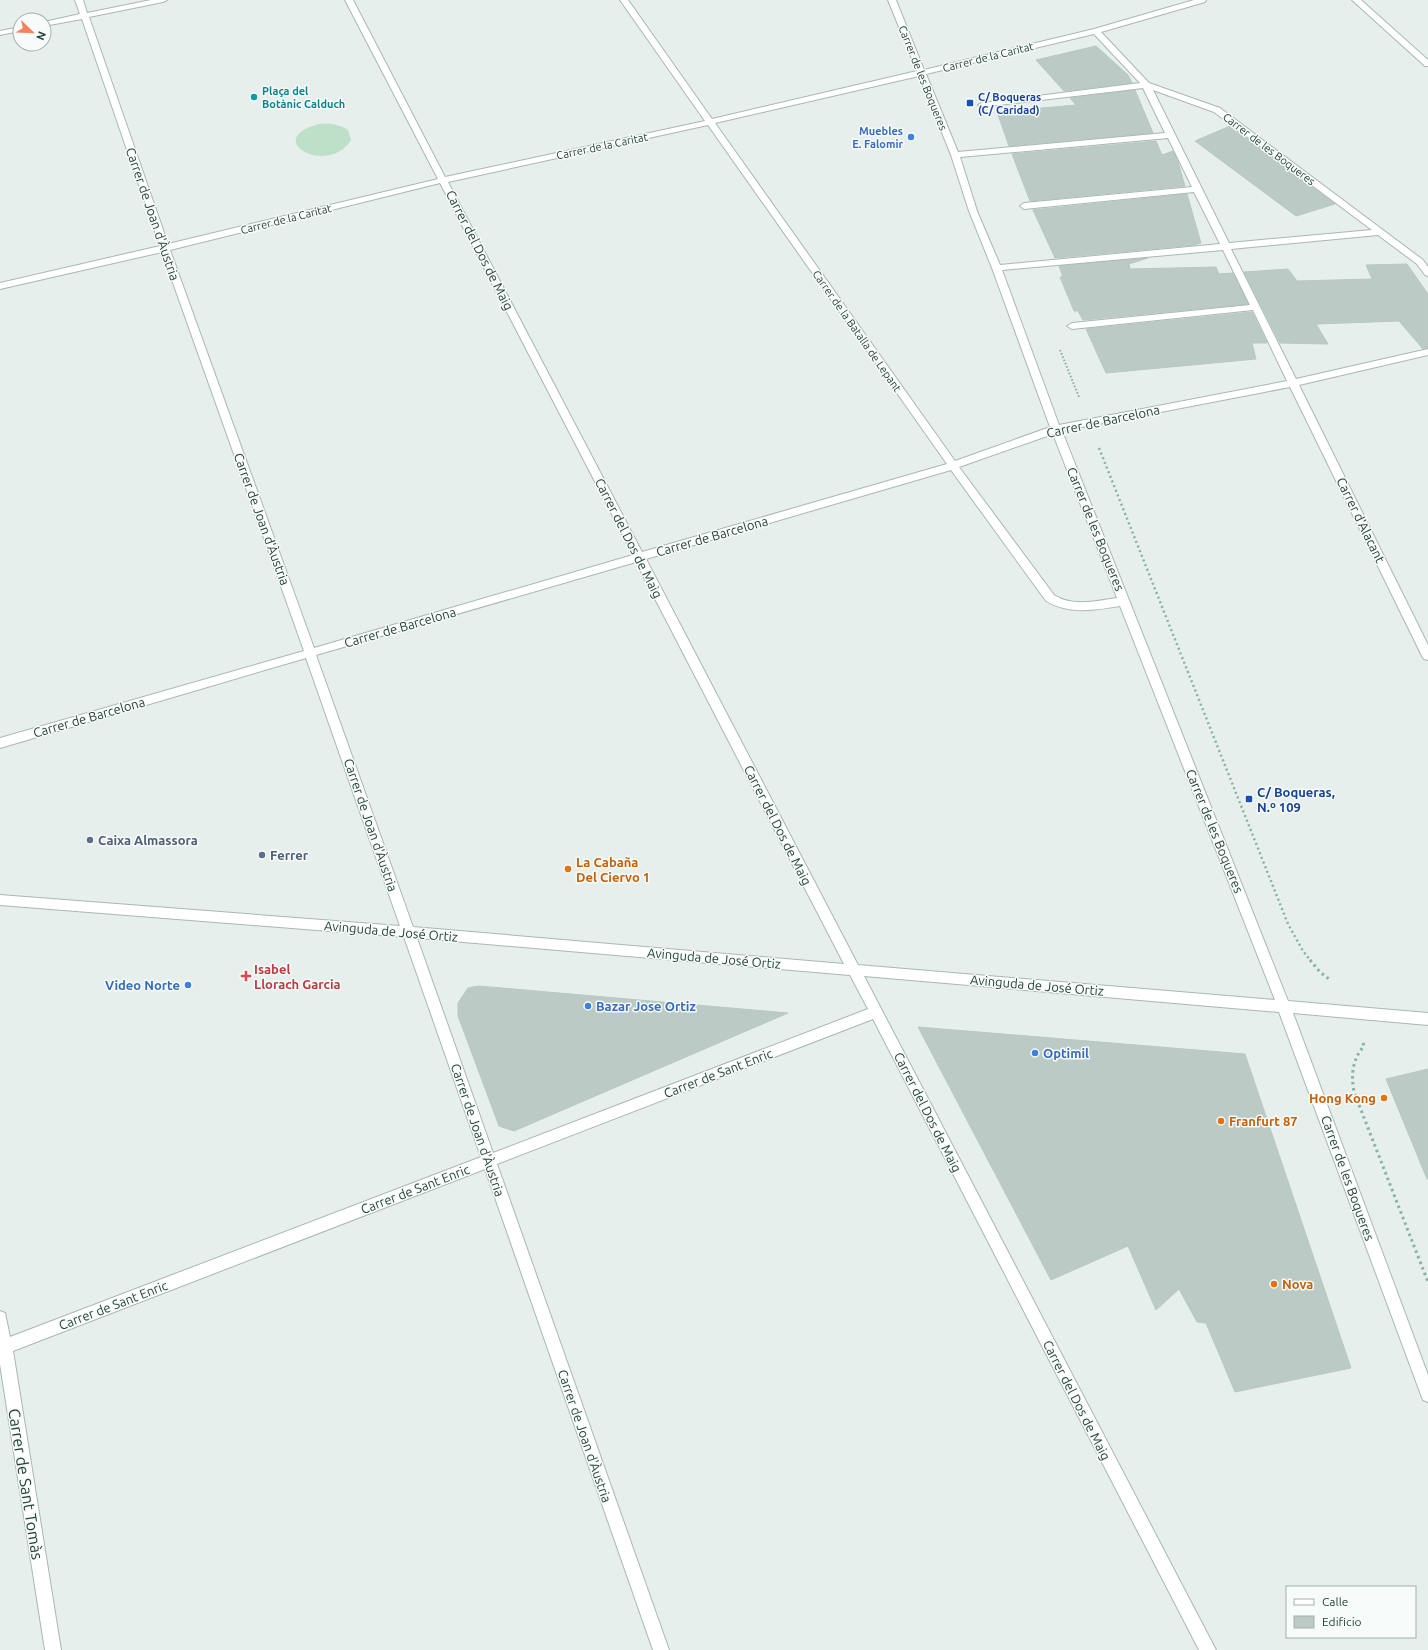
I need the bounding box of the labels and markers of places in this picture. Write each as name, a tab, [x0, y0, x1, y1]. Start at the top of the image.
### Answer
place label: Plaça del Botànic Calduch	[262, 85, 345, 110]
place label: C/ Boqueras (C/ Caridad)	[978, 91, 1041, 117]
marker: Plaça del Botànic Calduch	[249, 92, 259, 102]
marker: C/ Boqueras (C/ Caridad)	[965, 98, 975, 108]
place label: Muebles E. Falomir	[852, 125, 903, 150]
marker: Muebles E. Falomir	[906, 132, 916, 142]
place label: C/ Boqueras, N.º 109	[1257, 785, 1335, 814]
marker: C/ Boqueras, N.º 109	[1244, 794, 1254, 804]
place label: Caixa Almassora	[98, 833, 198, 847]
marker: Caixa Almassora	[85, 835, 95, 845]
place label: Ferrer	[270, 848, 309, 862]
marker: Ferrer	[257, 850, 267, 860]
place label: La Cabaña Del Ciervo 1	[576, 855, 650, 884]
marker: La Cabaña Del Ciervo 1	[563, 864, 573, 874]
place label: Isabel Llorach Garcia	[254, 962, 341, 991]
marker: Isabel Llorach Garcia	[241, 971, 251, 981]
place label: Video Norte	[105, 978, 180, 992]
marker: Video Norte	[183, 980, 193, 990]
place label: Bazar Jose Ortiz	[596, 999, 696, 1013]
marker: Bazar Jose Ortiz	[583, 1001, 593, 1011]
place label: Optimil	[1043, 1046, 1089, 1060]
marker: Optimil	[1030, 1048, 1040, 1058]
place label: Hong Kong	[1309, 1091, 1376, 1105]
marker: Hong Kong	[1379, 1093, 1389, 1103]
place label: Franfurt 87	[1229, 1114, 1298, 1128]
marker: Franfurt 87	[1216, 1116, 1226, 1126]
place label: Nova	[1282, 1277, 1313, 1291]
marker: Nova	[1269, 1279, 1279, 1289]

